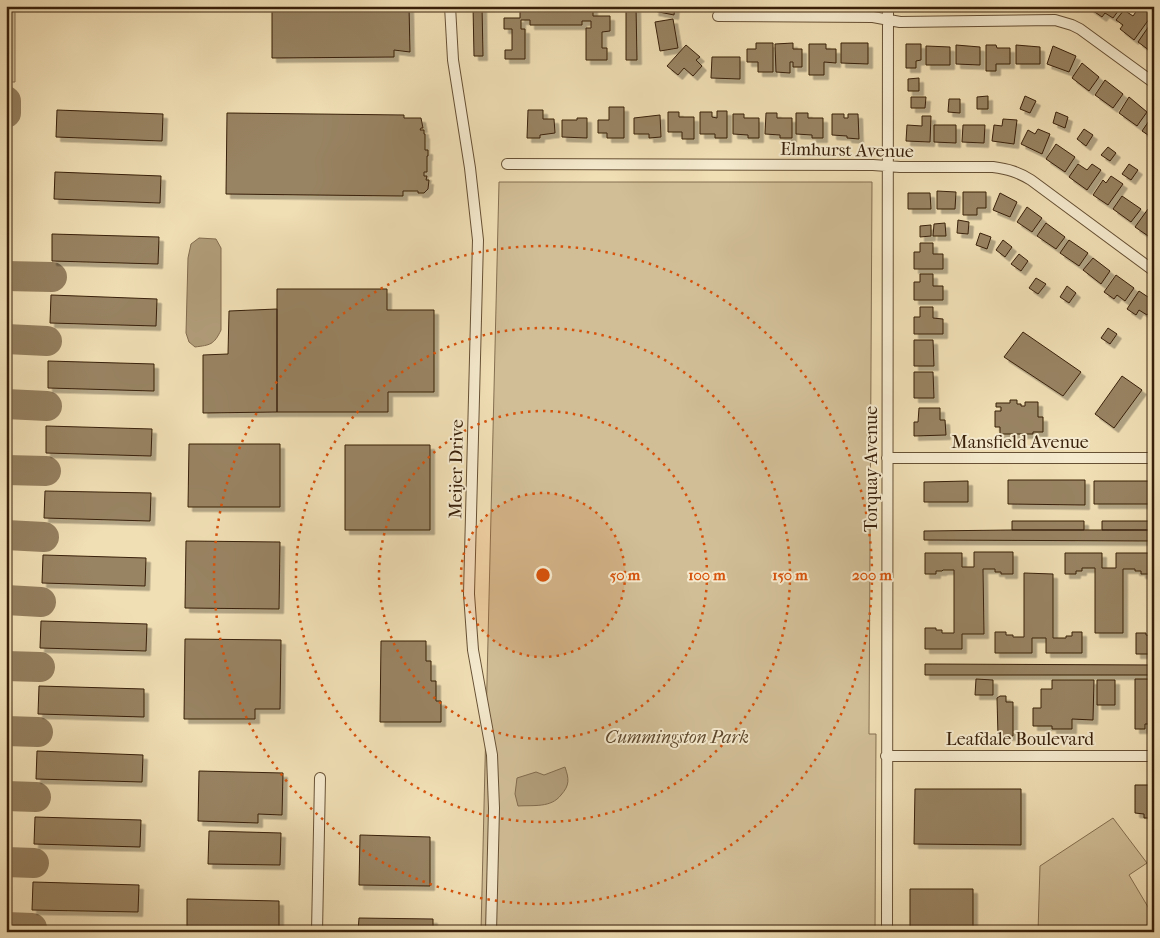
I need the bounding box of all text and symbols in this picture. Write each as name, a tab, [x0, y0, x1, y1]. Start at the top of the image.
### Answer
street label: Elmhurst Avenue	[780, 139, 914, 162]
street label: Torquay Avenue	[861, 406, 882, 532]
street label: Meijer Drive	[445, 419, 468, 519]
street label: Mansfield Avenue	[951, 432, 1089, 453]
centre of rings	[534, 566, 552, 584]
text: 50 m	[610, 566, 641, 584]
text: 100 m	[688, 566, 726, 584]
text: 150 m	[772, 566, 808, 584]
text: 200 m	[852, 566, 892, 584]
park label: Cummingston Park	[605, 727, 749, 748]
street label: Leafdale Boulevard	[946, 729, 1094, 750]

